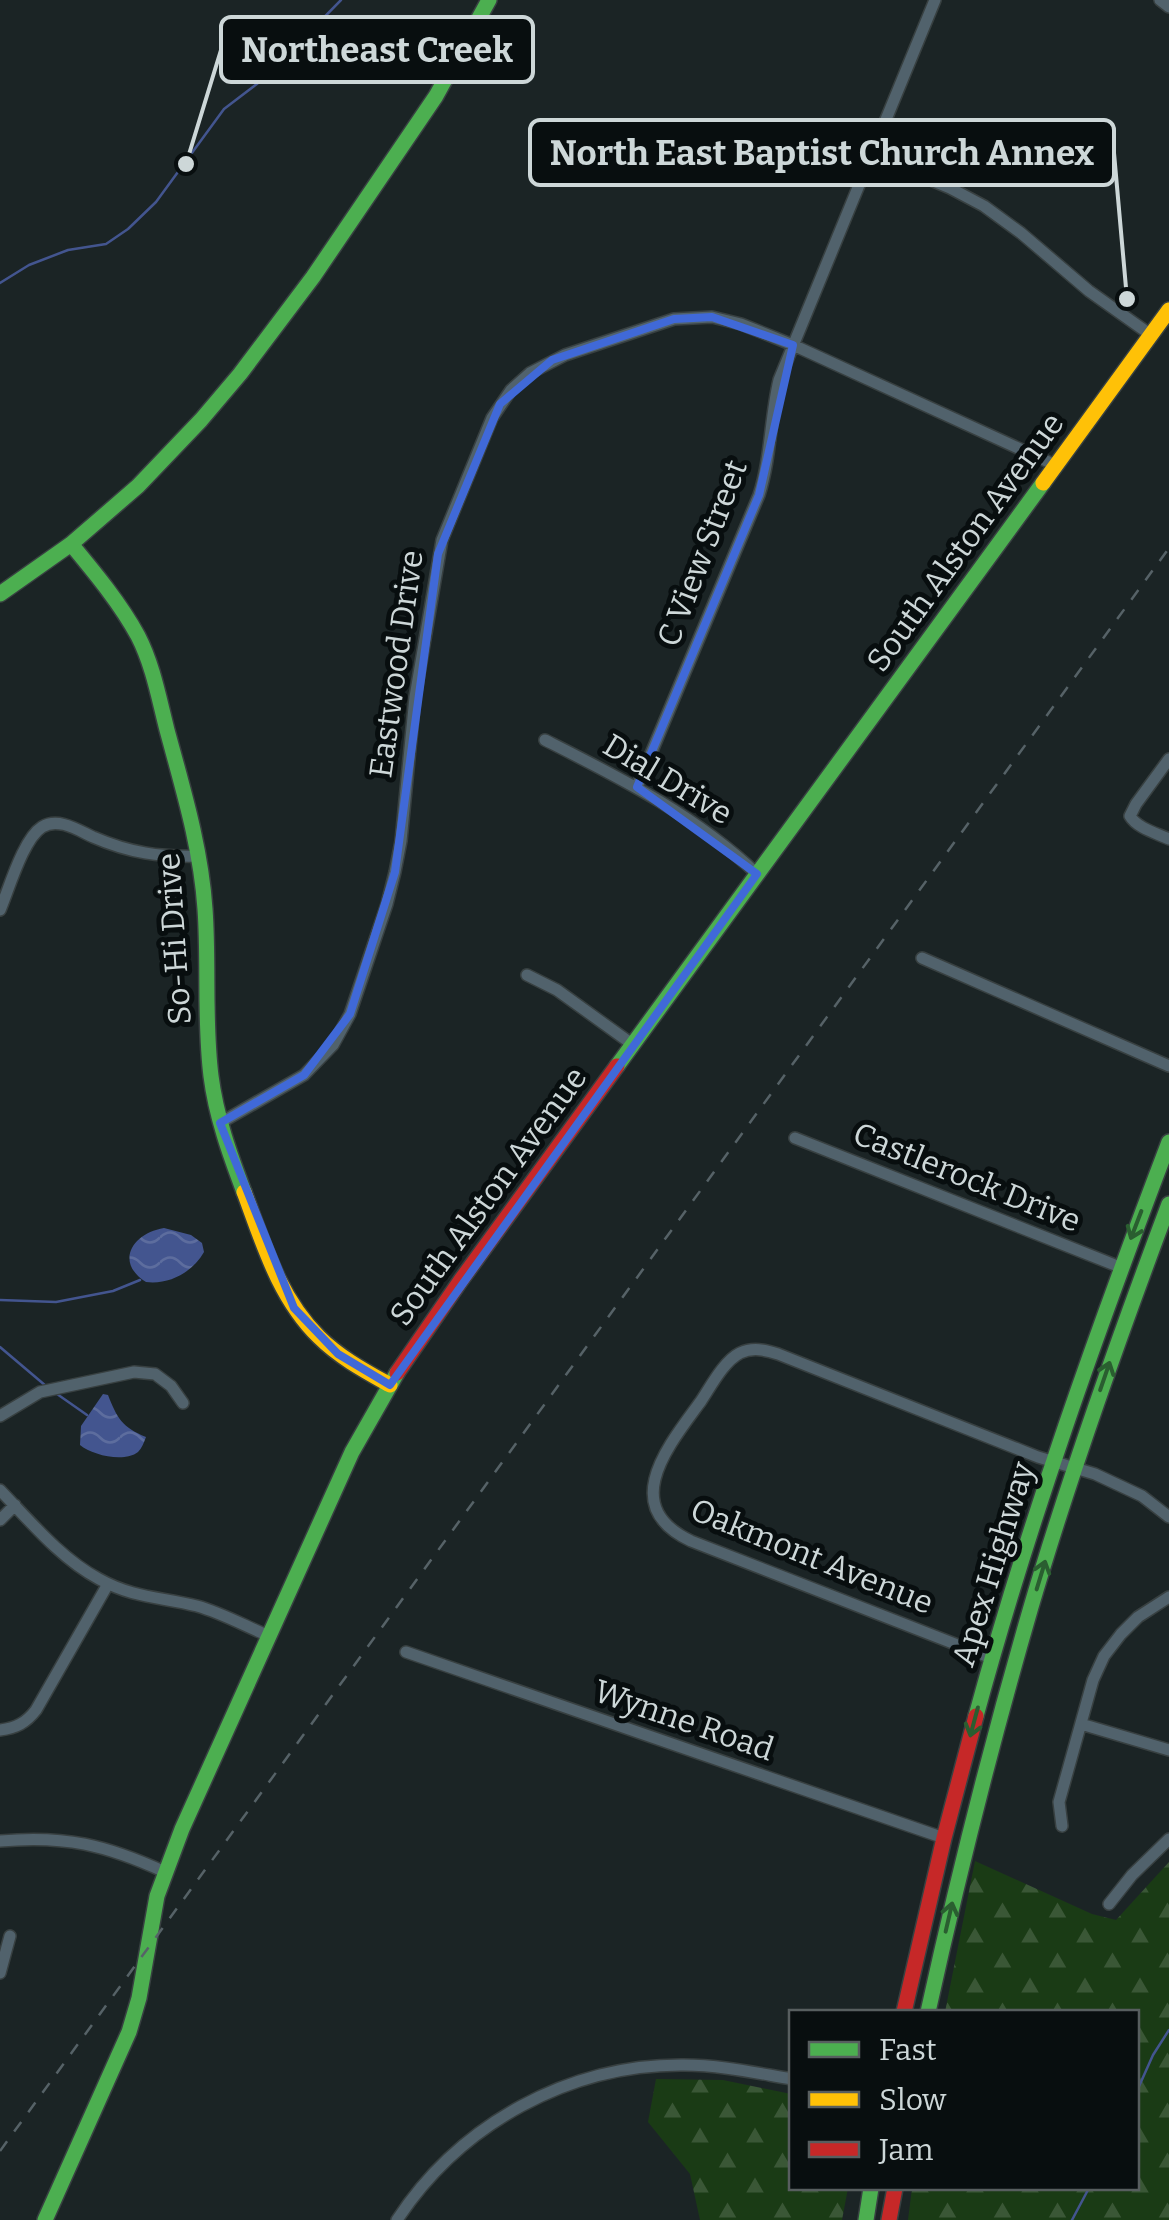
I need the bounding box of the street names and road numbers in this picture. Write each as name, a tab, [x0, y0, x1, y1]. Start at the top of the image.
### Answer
street label: South Alston Avenue	[858, 405, 1072, 679]
street label: C View Street	[649, 454, 755, 652]
street label: Eastwood Drive	[361, 548, 431, 780]
street label: Dial Drive	[597, 726, 739, 832]
street label: So-Hi Drive	[149, 852, 199, 1026]
street label: South Alston Avenue	[381, 1059, 595, 1333]
street label: Castlerock Drive	[848, 1114, 1086, 1240]
street label: Apex Highway	[944, 1456, 1042, 1671]
street label: Oakmont Avenue	[685, 1490, 939, 1622]
street label: Wynne Road	[589, 1672, 779, 1768]

